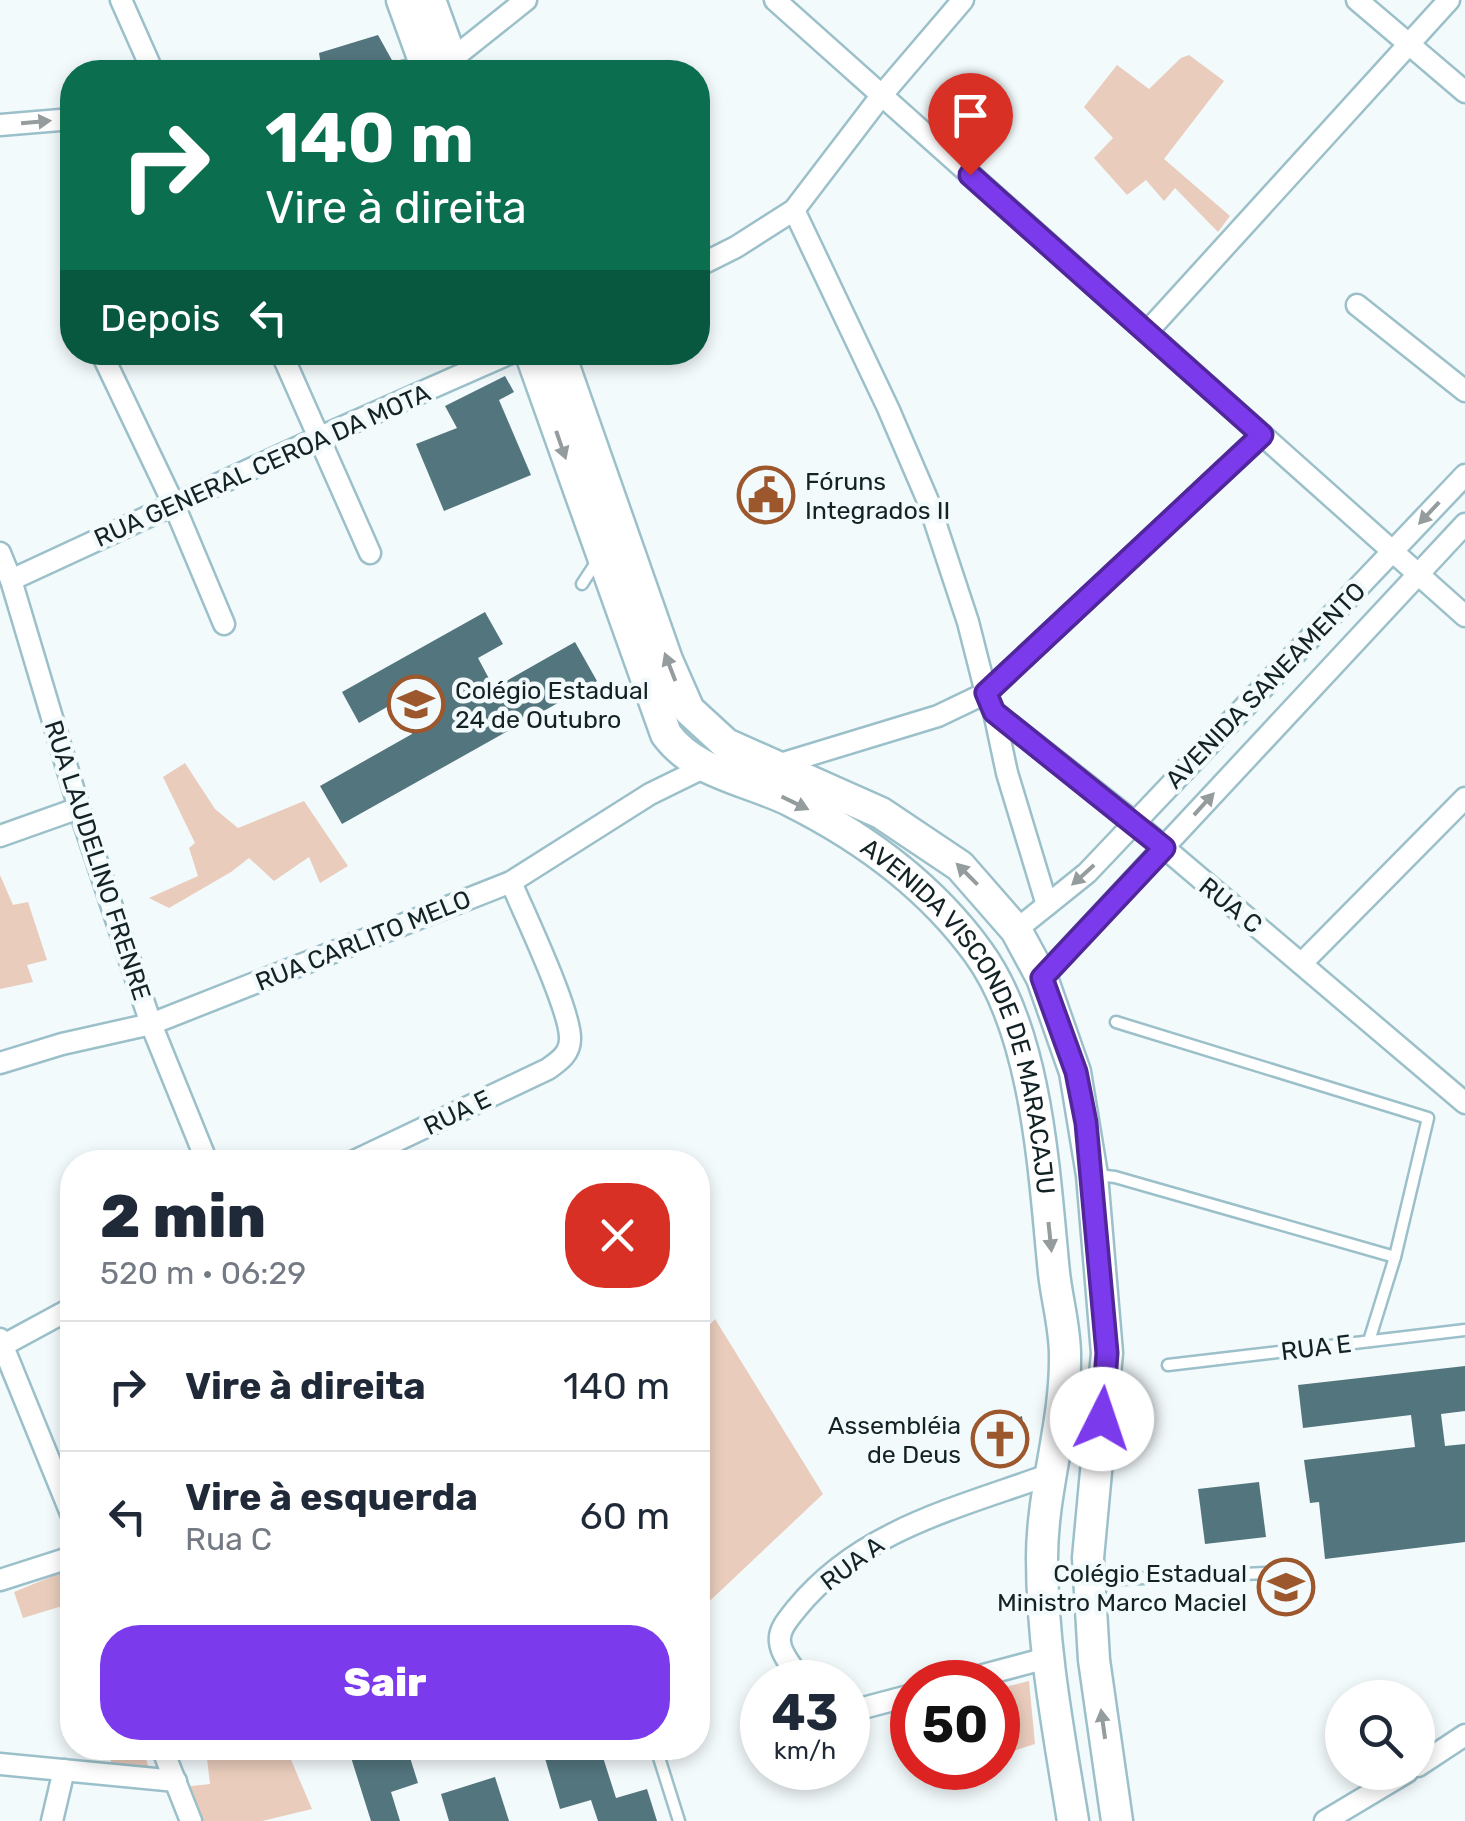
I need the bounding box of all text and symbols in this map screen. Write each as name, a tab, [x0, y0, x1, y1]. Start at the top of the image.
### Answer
pin	[928, 73, 1013, 176]
icon: arrive	[943, 88, 998, 143]
text: 140 m	[265, 97, 474, 180]
icon: right	[100, 100, 230, 230]
one-way arrow	[21, 113, 53, 129]
text: Vire à direita	[265, 181, 527, 234]
icon: left	[241, 290, 296, 345]
text: Depois	[100, 295, 221, 341]
street label: RUA GENERAL CEROA DA MOTA	[90, 378, 435, 553]
one-way arrow	[555, 430, 570, 460]
public building icon: Fóruns Integrados II	[736, 465, 796, 525]
place label: Fóruns Integrados II	[805, 467, 950, 525]
one-way arrow	[1418, 501, 1441, 525]
street label: AVENIDA SANEAMENTO	[1159, 576, 1371, 794]
one-way arrow	[662, 652, 677, 682]
school or university icon: Colégio Estadual 24 de Outubro	[386, 674, 446, 734]
place label: Colégio Estadual 24 de Outubro	[455, 676, 649, 734]
street label: RUA LAUDELINO FRENRE	[39, 717, 157, 1004]
one-way arrow	[1192, 792, 1215, 816]
one-way arrow	[781, 795, 810, 812]
street label: AVENIDA VISCONDE DE MARACAJU	[855, 832, 1060, 1196]
one-way arrow	[956, 863, 980, 887]
one-way arrow	[1071, 863, 1096, 885]
street label: RUA C	[1193, 871, 1268, 939]
street label: RUA CARLITO MELO	[252, 884, 475, 997]
street label: RUA E	[419, 1084, 495, 1141]
text: 2 min	[100, 1181, 266, 1252]
button: close	[565, 1183, 670, 1288]
one-way arrow	[1043, 1221, 1059, 1253]
text: 520 m · 06:29	[100, 1254, 306, 1292]
street label: RUA E	[1279, 1329, 1353, 1366]
icon: right	[100, 1359, 155, 1414]
text: Vire à direita	[185, 1363, 426, 1409]
text: 140 m	[563, 1363, 670, 1409]
position arrow	[1050, 1367, 1154, 1471]
church icon: Assembléia de Deus	[970, 1409, 1030, 1469]
place label: Assembléia de Deus	[828, 1411, 961, 1469]
text: Vire à esquerda	[185, 1474, 478, 1520]
icon: left	[100, 1489, 155, 1544]
text: 60 m	[580, 1493, 670, 1539]
text: Rua C	[185, 1520, 272, 1558]
street label: RUA A	[815, 1530, 890, 1597]
school or university icon: Colégio Estadual Ministro Marco Maciel	[1256, 1557, 1316, 1617]
place label: Colégio Estadual Ministro Marco Maciel	[997, 1559, 1247, 1617]
button: Sair	[100, 1625, 670, 1740]
speed limit sign: 50	[890, 1660, 1020, 1790]
map controls	[1325, 1680, 1435, 1790]
button: search	[1325, 1680, 1435, 1790]
text: 43	[771, 1683, 839, 1743]
one-way arrow	[1094, 1708, 1110, 1740]
text: km/h	[774, 1736, 836, 1765]

